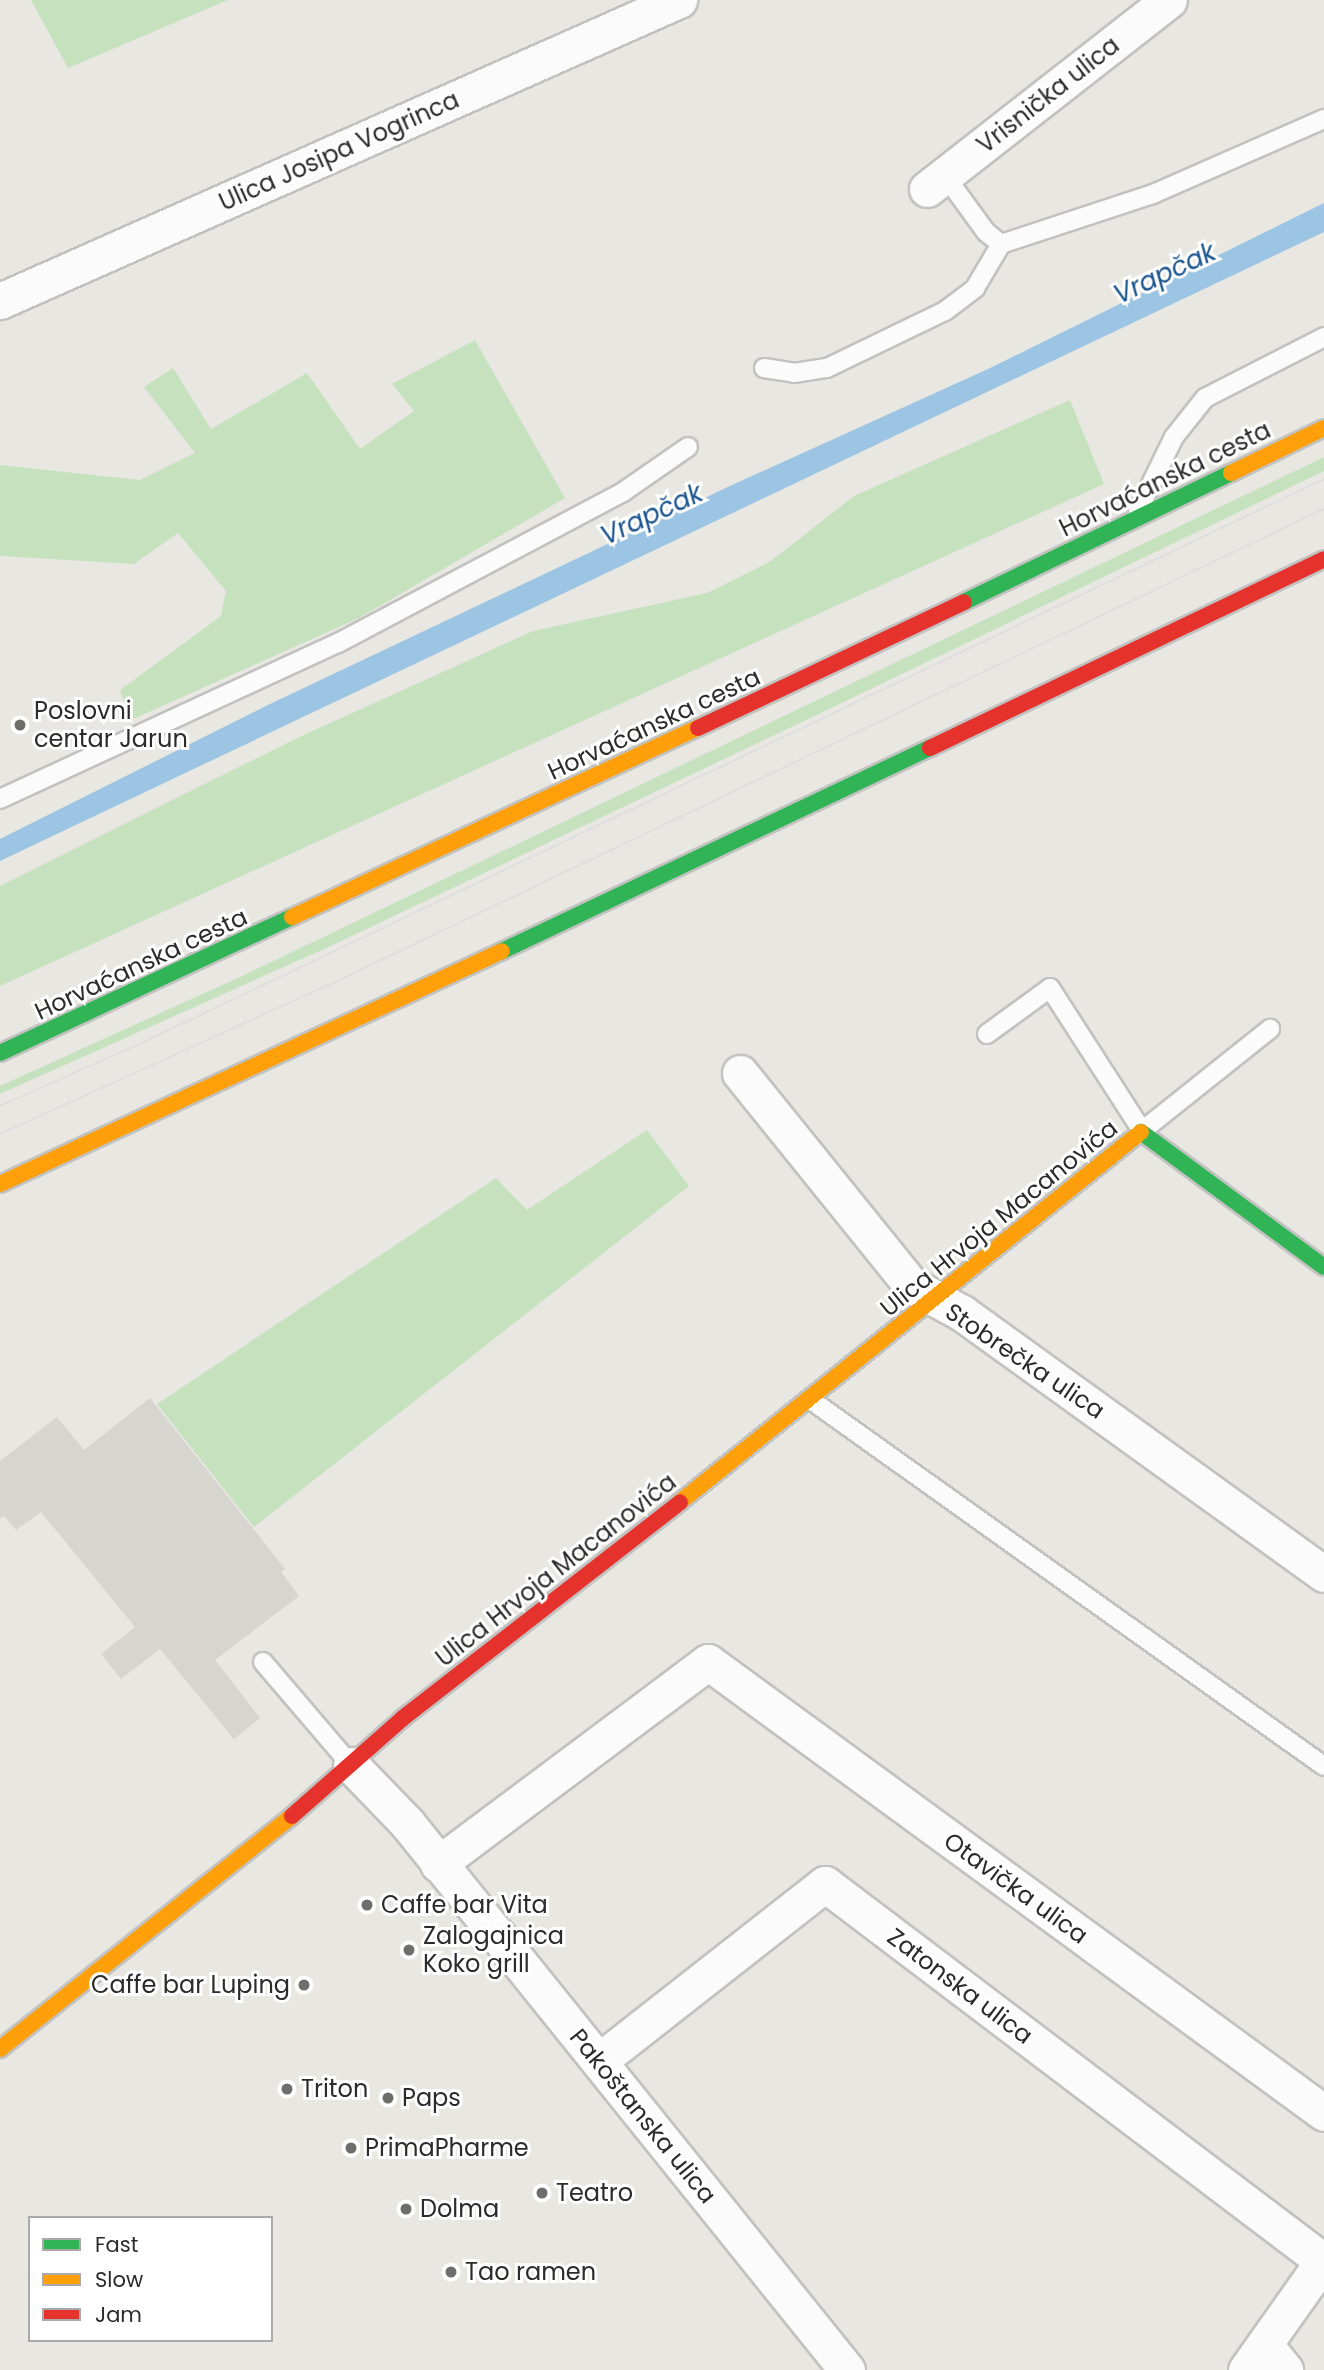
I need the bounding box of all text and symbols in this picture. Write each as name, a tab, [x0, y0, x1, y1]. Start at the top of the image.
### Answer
street label: Vrisnička ulica	[971, 31, 1125, 159]
street label: Ulica Josipa Vogrinca	[215, 85, 463, 217]
water label: Vrapčak	[1109, 237, 1221, 311]
street label: Horvaćanska cesta	[1055, 415, 1275, 543]
water label: Vrapčak	[596, 478, 708, 552]
street label: Horvaćanska cesta	[543, 662, 765, 786]
place label: Poslovni centar Jarun	[34, 697, 188, 753]
marker: Poslovni centar Jarun	[12, 717, 28, 733]
street label: Horvaćanska cesta	[30, 902, 252, 1026]
street label: Ulica Hrvoja Macanovića	[875, 1113, 1123, 1323]
street label: Stobrečka ulica	[940, 1297, 1110, 1425]
street label: Ulica Hrvoja Macanovića	[430, 1467, 682, 1673]
street label: Otavička ulica	[938, 1826, 1094, 1950]
place label: Caffe bar Vita	[381, 1891, 548, 1919]
marker: Caffe bar Vita	[359, 1897, 375, 1913]
place label: Zalogajnica Koko grill	[423, 1922, 564, 1978]
street label: Zatonska ulica	[882, 1922, 1038, 2050]
marker: Zalogajnica Koko grill	[401, 1942, 417, 1958]
place label: Caffe bar Luping	[91, 1971, 290, 1999]
marker: Caffe bar Luping	[296, 1977, 312, 1993]
street label: Pakoštanska ulica	[564, 2023, 722, 2209]
place label: Triton	[301, 2075, 368, 2103]
marker: Triton	[279, 2081, 295, 2097]
place label: Paps	[402, 2084, 461, 2112]
marker: Paps	[380, 2090, 396, 2106]
place label: PrimaPharme	[365, 2134, 529, 2162]
marker: PrimaPharme	[343, 2140, 359, 2156]
place label: Teatro	[556, 2179, 633, 2207]
marker: Teatro	[534, 2185, 550, 2201]
place label: Dolma	[420, 2195, 499, 2223]
marker: Dolma	[398, 2201, 414, 2217]
legend	[28, 2216, 273, 2342]
text: Fast	[95, 2230, 138, 2259]
place label: Tao ramen	[465, 2258, 596, 2286]
marker: Tao ramen	[443, 2264, 459, 2280]
text: Slow	[95, 2265, 143, 2294]
text: Jam	[95, 2300, 142, 2329]

